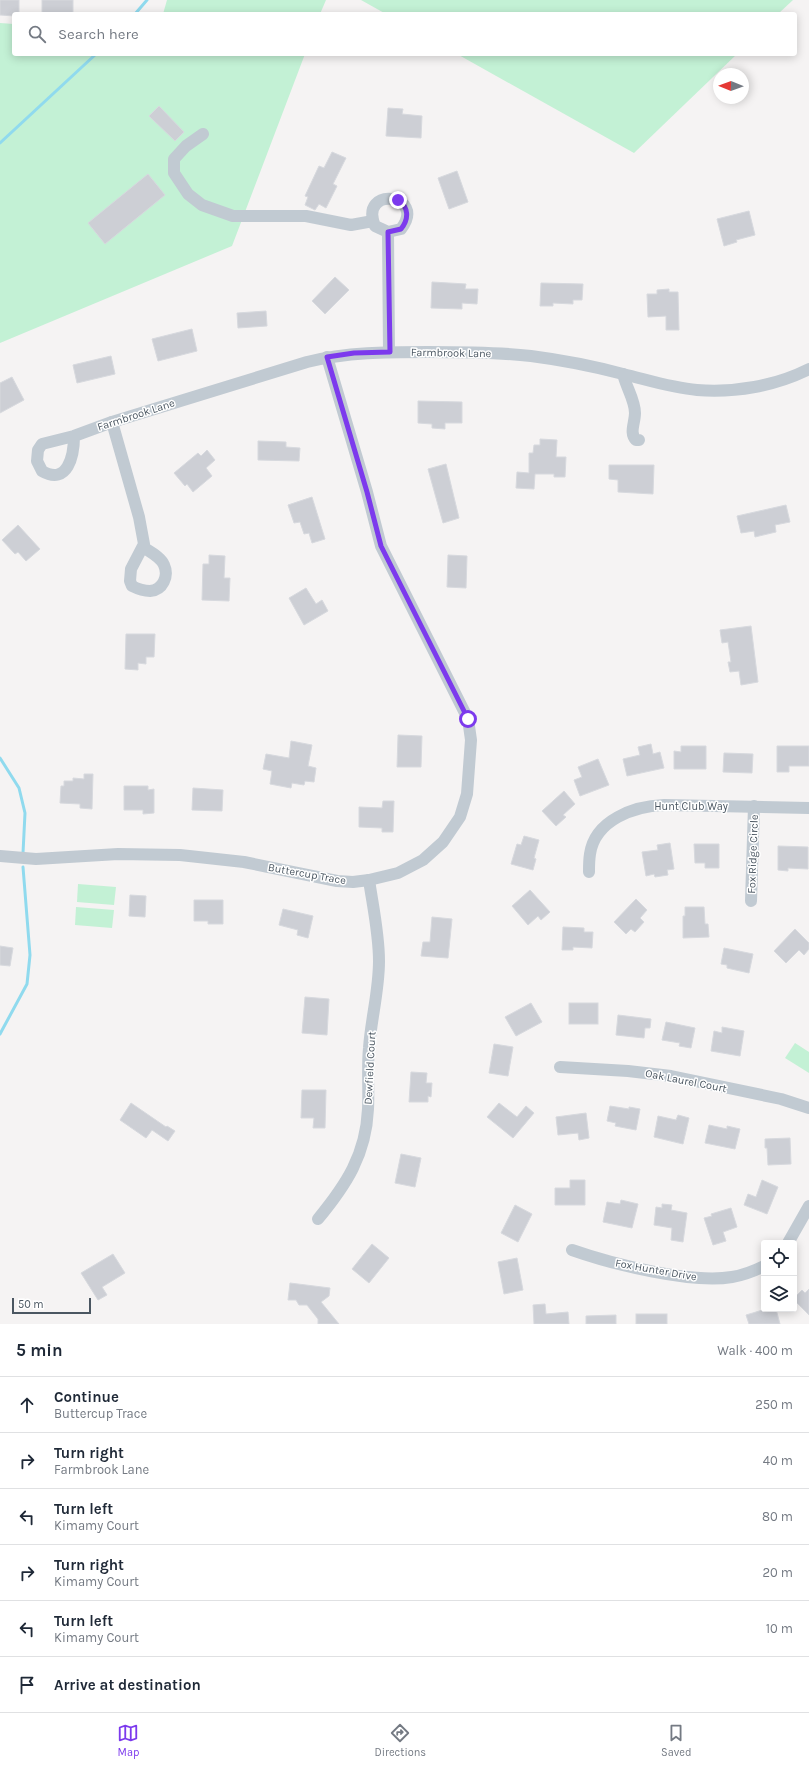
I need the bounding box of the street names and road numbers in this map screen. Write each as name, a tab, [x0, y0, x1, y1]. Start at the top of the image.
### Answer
street label: Farmbrook Lane	[411, 346, 492, 360]
street label: Farmbrook Lane	[96, 396, 177, 434]
street label: Hunt Club Way	[654, 800, 728, 813]
street label: Fox Ridge Circle	[745, 814, 761, 894]
street label: Buttercup Trace	[267, 861, 347, 887]
street label: Dewfield Court	[362, 1031, 378, 1105]
street label: Oak Laurel Court	[644, 1067, 728, 1095]
street label: Fox Hunter Drive	[614, 1256, 698, 1284]

